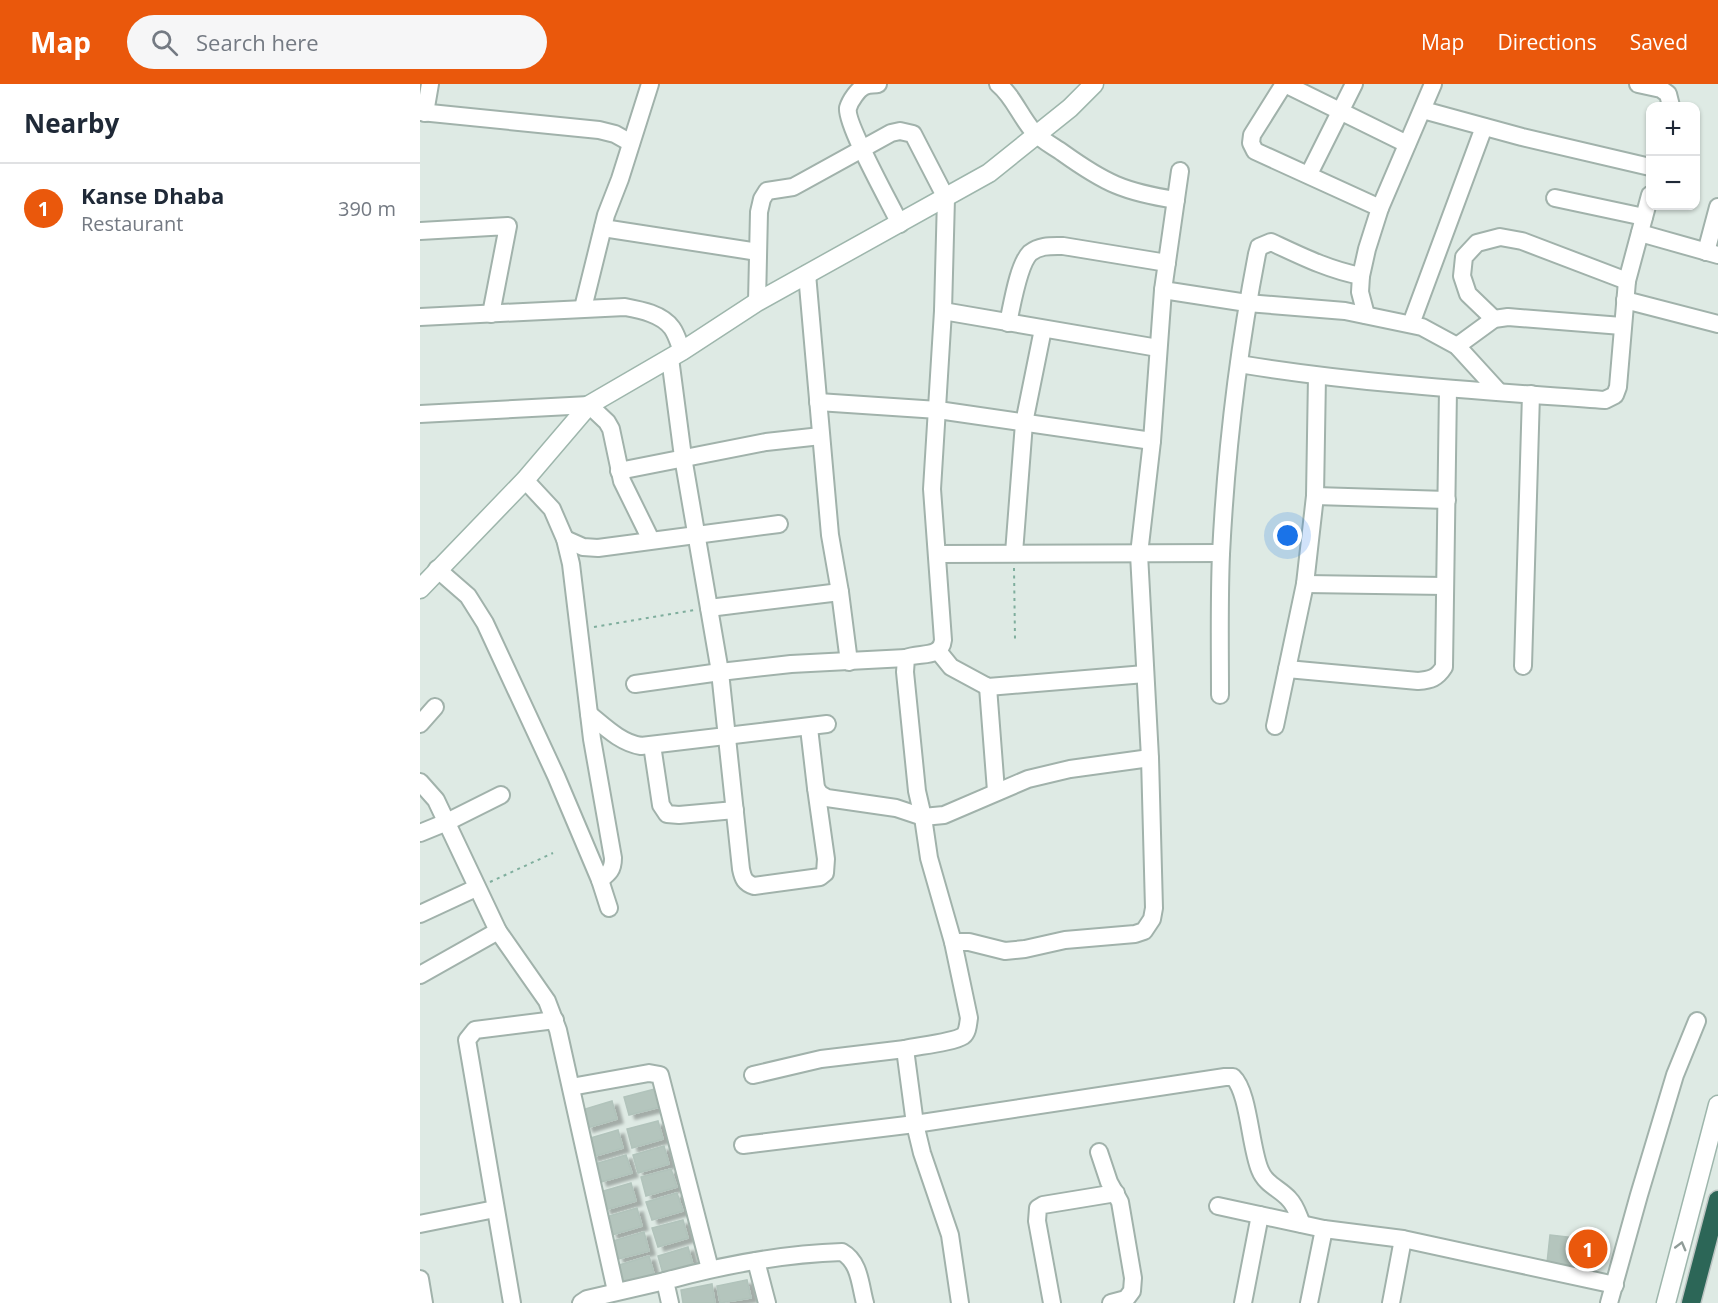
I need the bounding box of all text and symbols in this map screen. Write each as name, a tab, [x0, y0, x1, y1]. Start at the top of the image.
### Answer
search box	[127, 15, 547, 69]
text: Map	[30, 23, 91, 61]
icon: search	[148, 26, 181, 59]
text: Search here	[196, 27, 319, 57]
text: Map	[1421, 28, 1464, 56]
text: Directions	[1497, 28, 1597, 56]
text: Saved	[1630, 28, 1688, 56]
map controls	[1646, 102, 1700, 210]
button: +	[1646, 102, 1700, 156]
text: Nearby	[24, 105, 119, 141]
button: −	[1646, 156, 1700, 210]
text: Kanse Dhaba	[81, 180, 224, 210]
text: 1	[38, 195, 49, 222]
text: 390 m	[338, 195, 396, 222]
text: Restaurant	[81, 210, 183, 237]
your location	[1273, 521, 1302, 550]
pin: 1	[1568, 1226, 1608, 1272]
one-way arrow	[1674, 1242, 1686, 1252]

